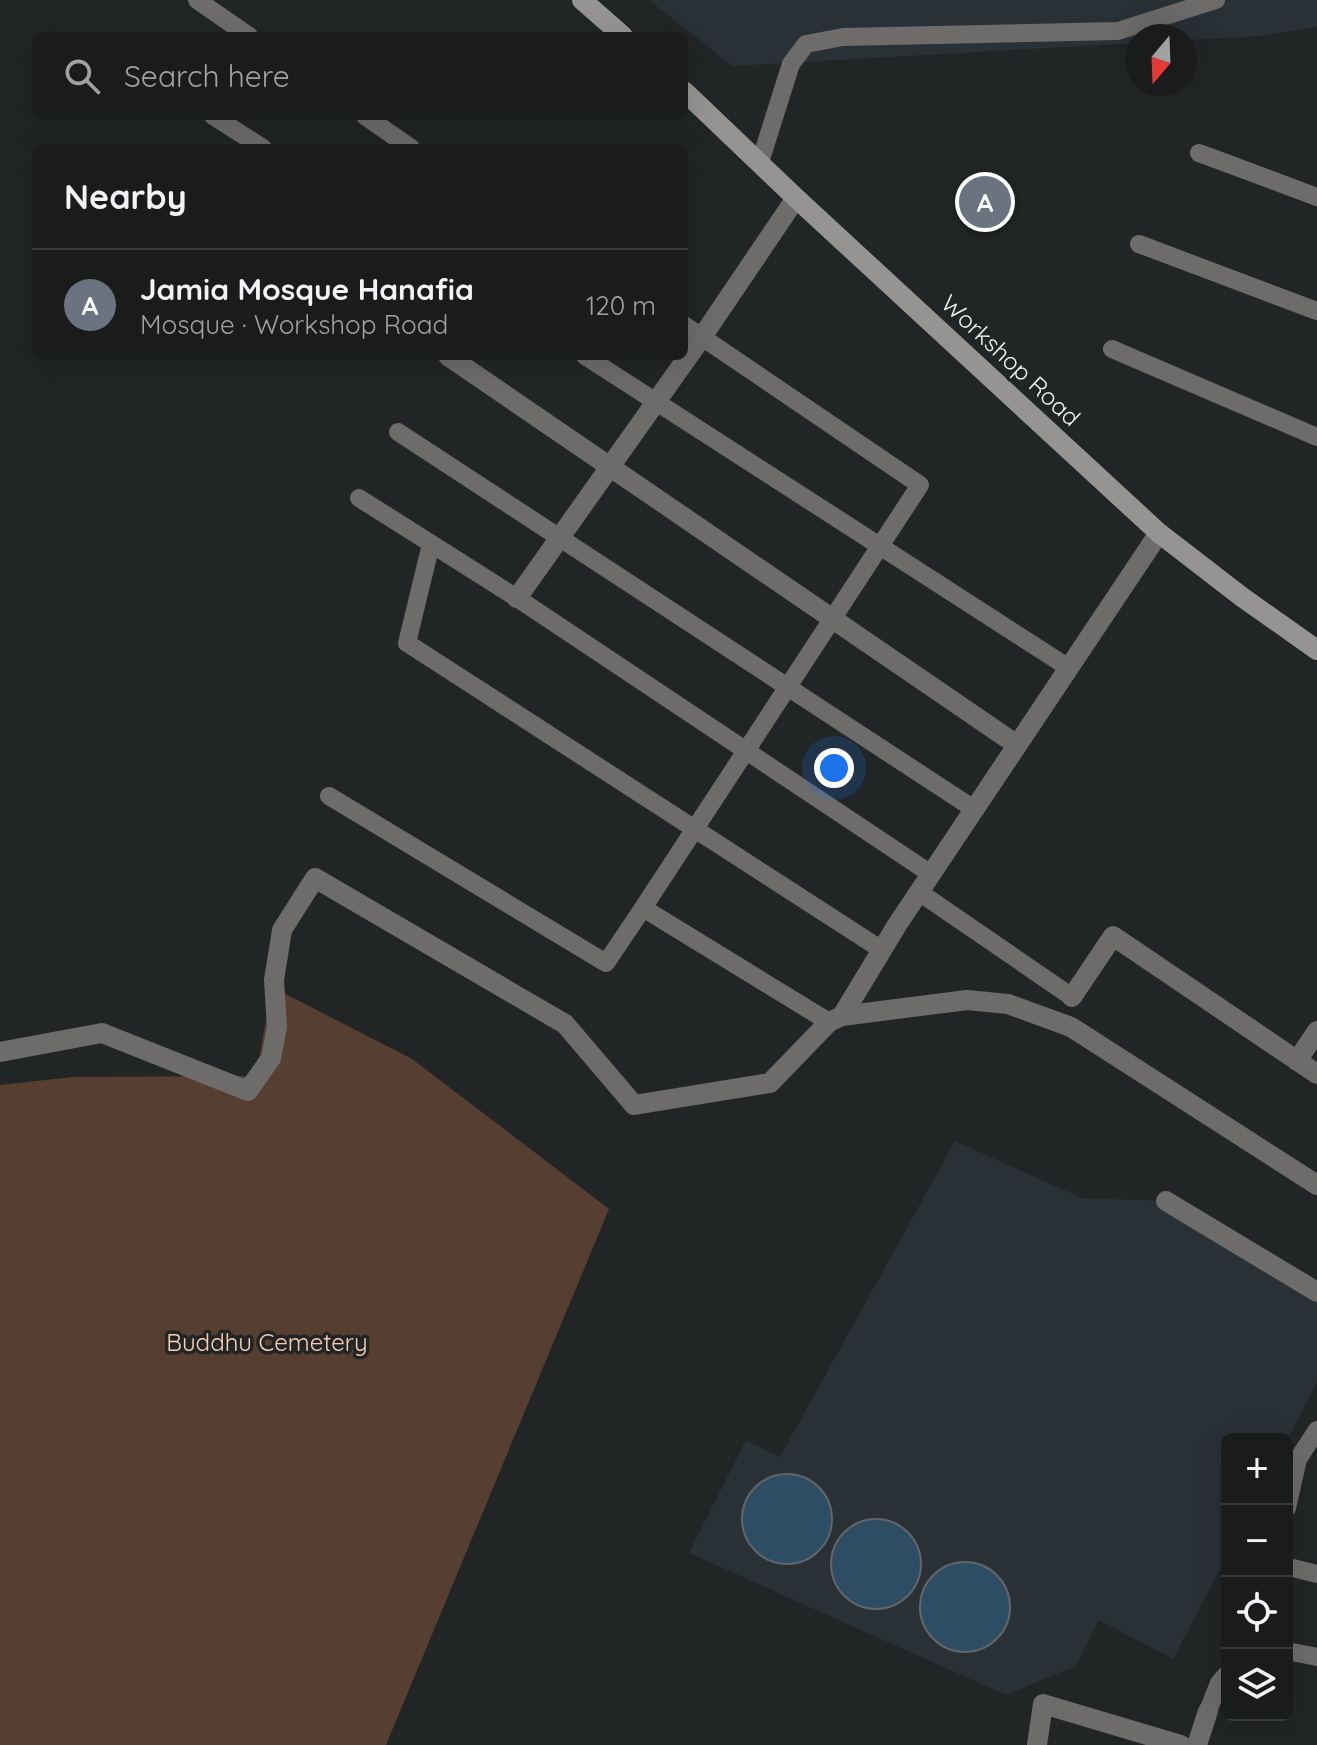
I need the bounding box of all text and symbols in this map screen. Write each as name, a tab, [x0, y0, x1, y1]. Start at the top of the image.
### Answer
north arrow	[1125, 24, 1197, 96]
search box	[32, 32, 688, 120]
icon: search	[60, 54, 104, 98]
text: Search here	[124, 57, 290, 95]
pin: A	[959, 172, 1011, 232]
text: Nearby	[64, 175, 187, 218]
text: Jamia Mosque Hanafia	[140, 270, 474, 308]
street label: Workshop Road	[935, 288, 1087, 432]
text: A	[82, 289, 98, 322]
text: 120 m	[586, 289, 656, 322]
text: Mosque · Workshop Road	[140, 308, 448, 341]
your location	[814, 748, 854, 788]
park label: Buddhu Cemetery	[166, 1327, 368, 1357]
map controls	[1221, 1433, 1293, 1721]
button: +	[1221, 1433, 1293, 1505]
button: −	[1221, 1505, 1293, 1577]
button: locate	[1221, 1577, 1293, 1649]
button: layers	[1221, 1649, 1293, 1721]

